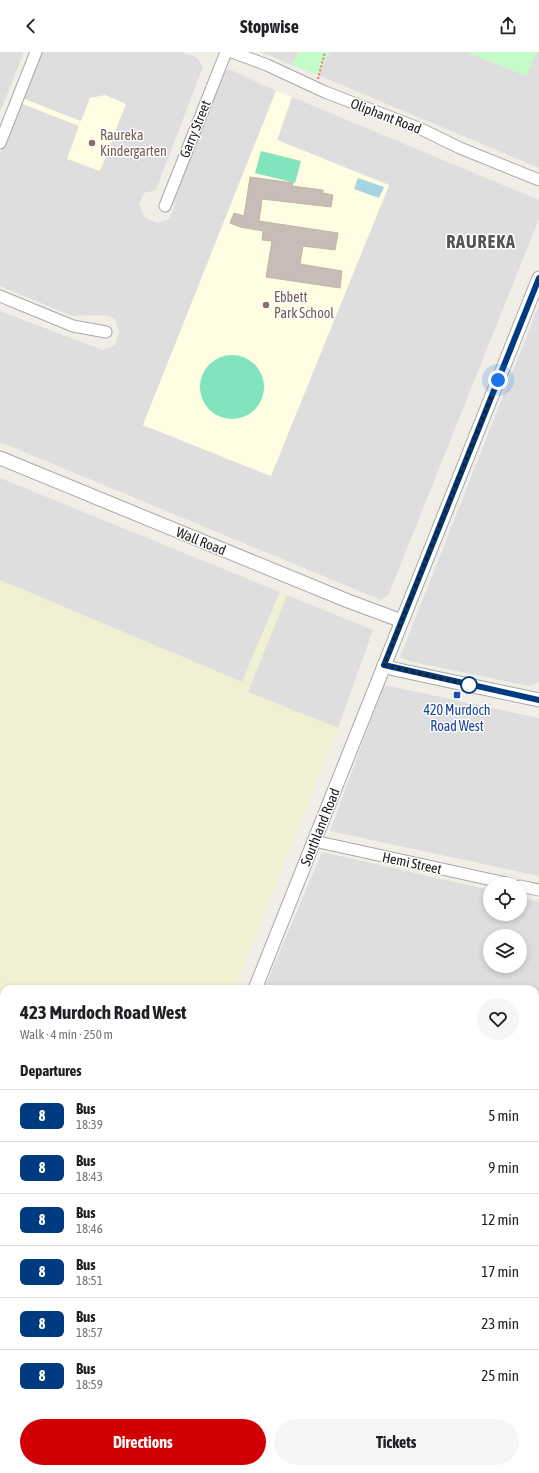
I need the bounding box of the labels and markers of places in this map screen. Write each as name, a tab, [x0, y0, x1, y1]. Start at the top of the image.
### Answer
place label: Raureka Kindergarten	[100, 127, 167, 159]
marker: Raureka Kindergarten	[87, 138, 97, 148]
place label: Ebbett Park School	[274, 289, 334, 321]
marker: Ebbett Park School	[261, 300, 271, 310]
unlabelled marker	[460, 676, 478, 694]
marker: 420 Murdoch Road West	[452, 690, 462, 700]
place label: 420 Murdoch Road West	[423, 702, 491, 734]

